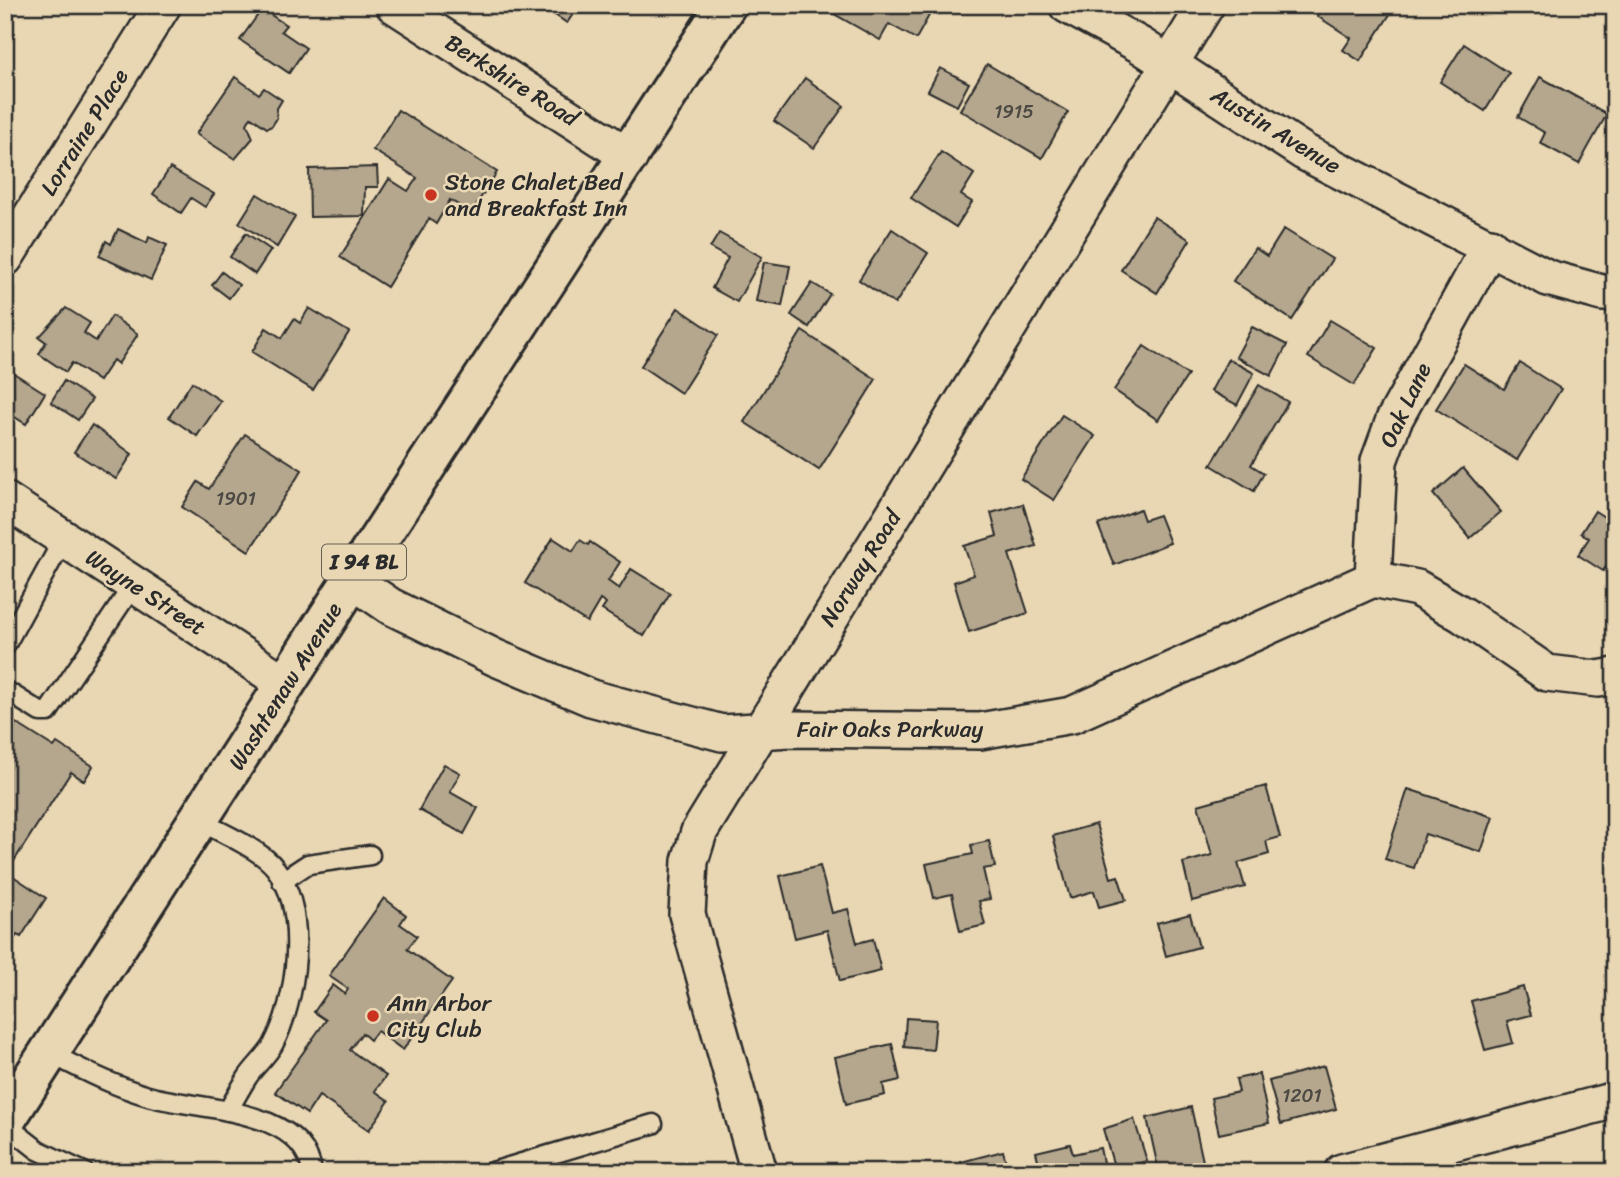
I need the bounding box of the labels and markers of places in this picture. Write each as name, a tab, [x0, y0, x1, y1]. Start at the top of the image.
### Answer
place label: Stone Chalet Bed and Breakfast Inn	[445, 162, 628, 229]
marker: Stone Chalet Bed and Breakfast Inn	[423, 187, 439, 203]
place label: Ann Arbor City Club	[386, 983, 493, 1050]
marker: Ann Arbor City Club	[365, 1008, 381, 1024]

